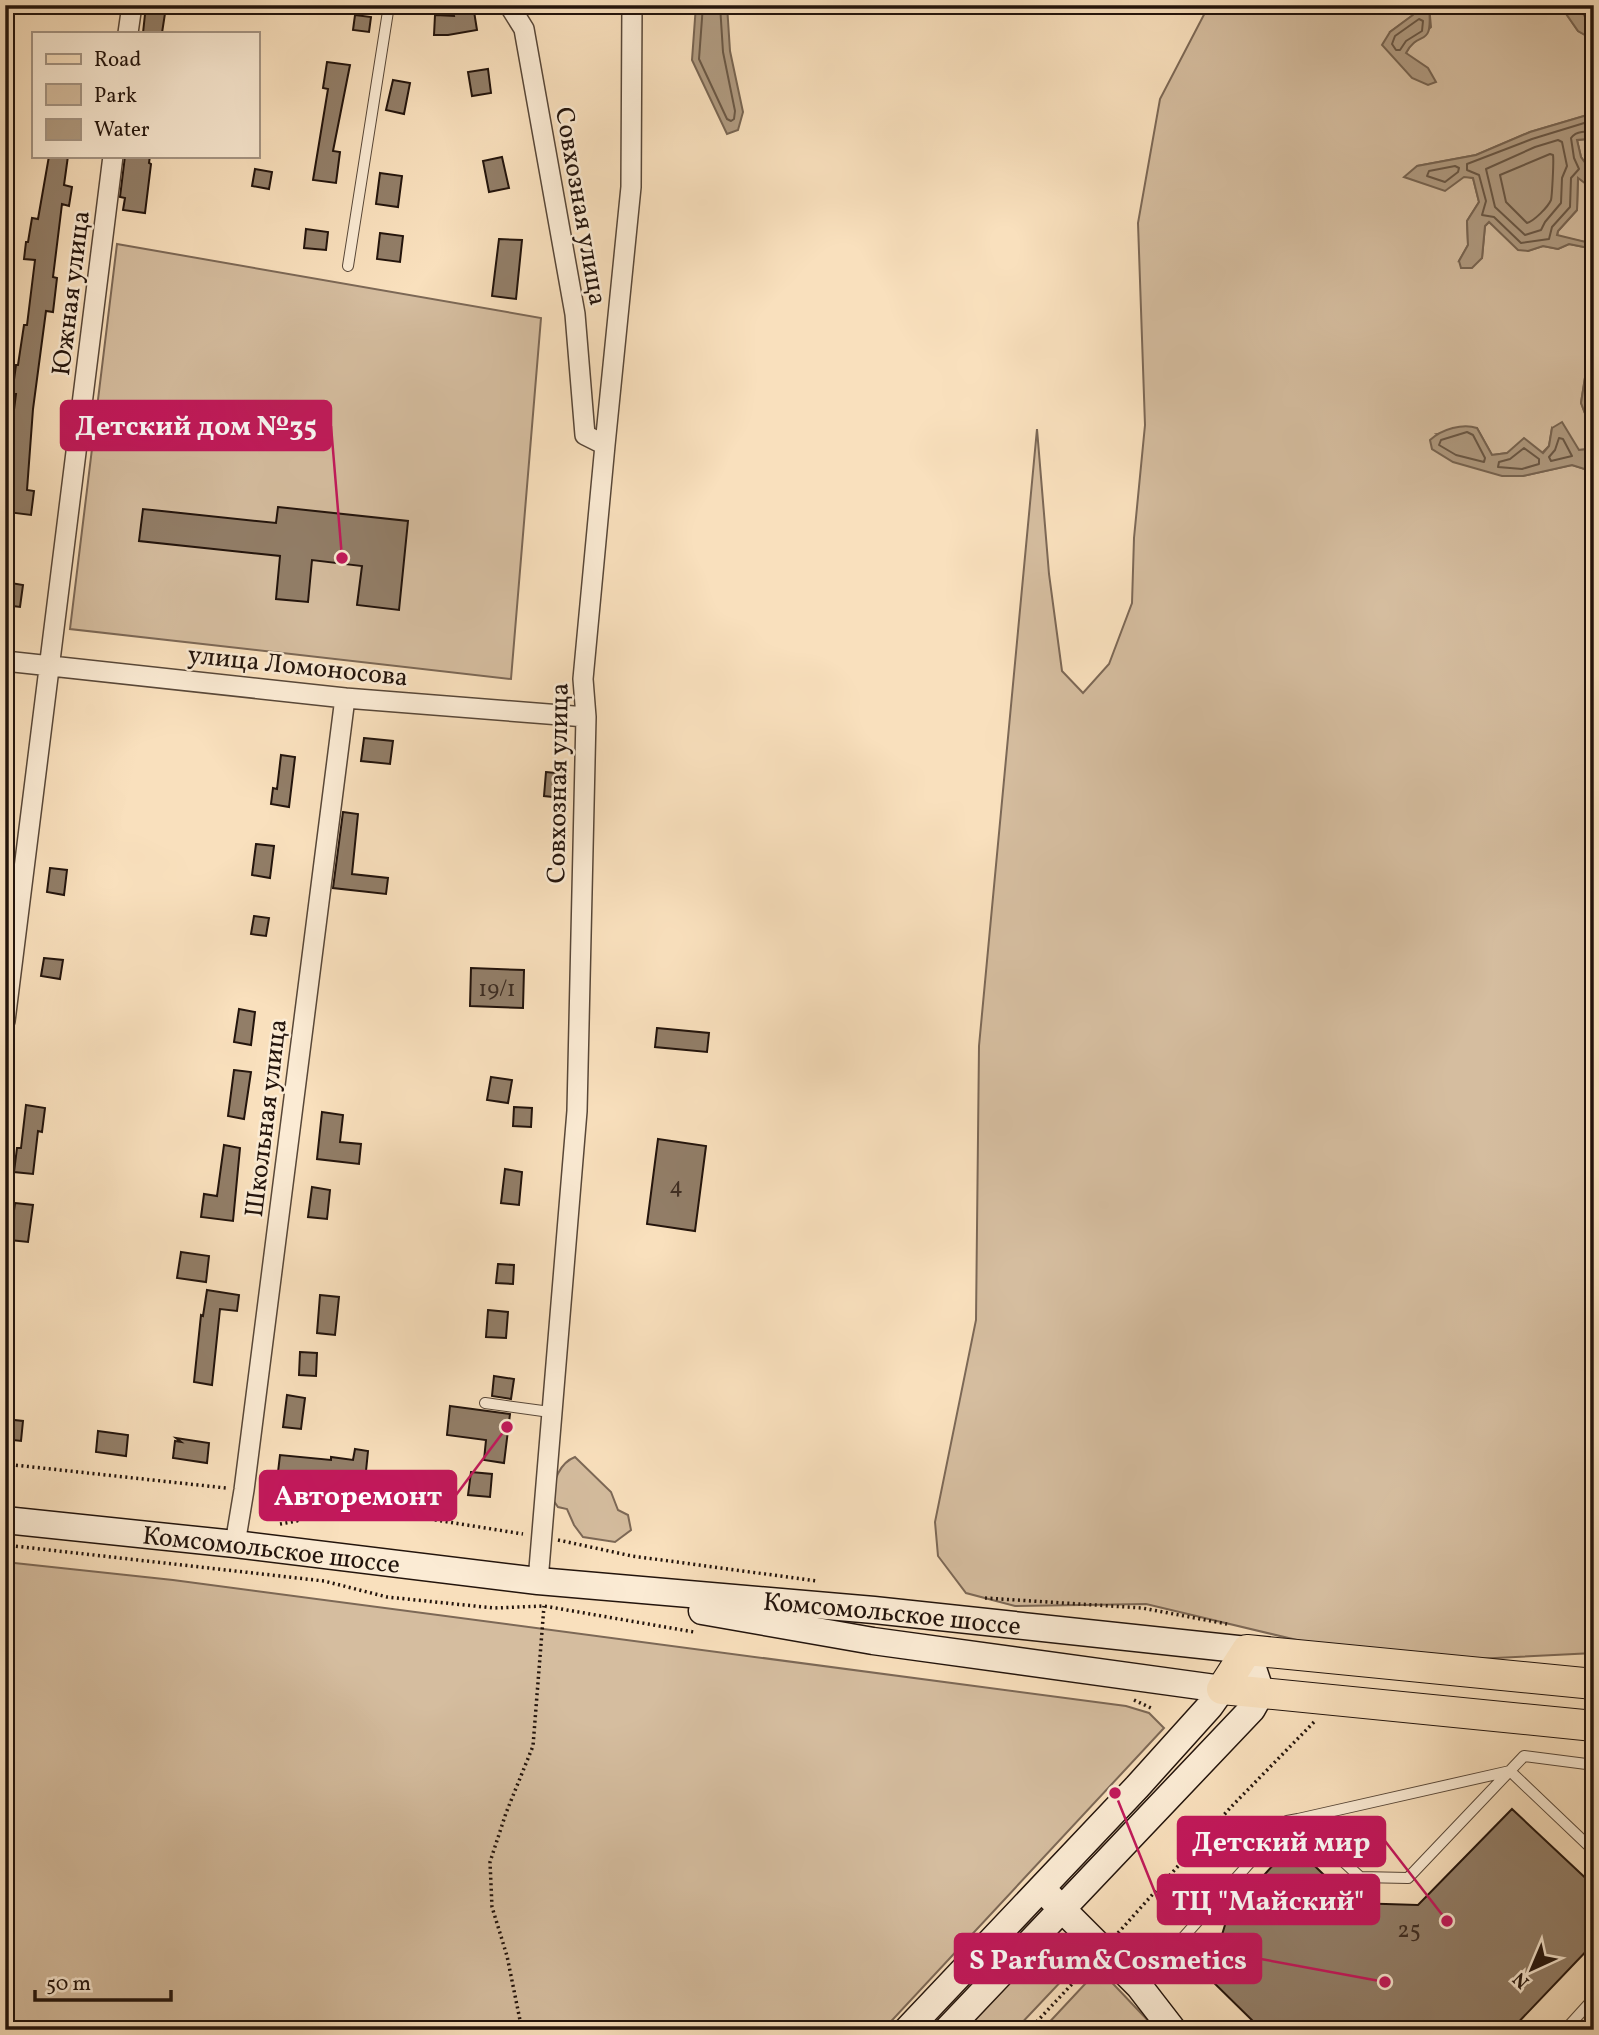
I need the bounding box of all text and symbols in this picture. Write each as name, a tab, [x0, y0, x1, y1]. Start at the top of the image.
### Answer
legend	[32, 32, 259, 158]
text: Road	[94, 46, 141, 75]
text: Park	[94, 82, 137, 111]
street label: Совхозная улица	[545, 104, 615, 308]
text: Water	[94, 116, 150, 145]
street label: Южная улица	[44, 209, 100, 378]
callout: Детский дом №35	[61, 401, 331, 450]
text: Детский дом №35	[75, 408, 317, 447]
street label: улица Ломоносова	[186, 638, 410, 696]
street label: Совхозная улица	[539, 682, 579, 884]
house number: 19/1	[478, 974, 516, 1006]
street label: Школьная улица	[237, 1017, 297, 1219]
house number: 4	[669, 1171, 683, 1203]
callout: Авторемонт	[260, 1471, 456, 1520]
text: Авторемонт	[274, 1478, 443, 1517]
street label: Комсомольское шоссе	[141, 1518, 402, 1584]
street label: Комсомольское шоссе	[761, 1584, 1023, 1646]
callout: Детский мир	[1178, 1817, 1385, 1866]
text: Детский мир	[1192, 1824, 1370, 1863]
callout: ТЦ "Майский"	[1158, 1875, 1379, 1924]
text: ТЦ "Майский"	[1172, 1883, 1364, 1922]
house number: 25	[1397, 1915, 1421, 1947]
callout: S Parfum&Cosmetics	[955, 1934, 1261, 1983]
north arrow	[1498, 1934, 1568, 2004]
text: S Parfum&Cosmetics	[969, 1942, 1247, 1981]
scale bar	[35, 1958, 172, 2002]
text: N	[1507, 1966, 1536, 1994]
text: 50 m	[46, 1970, 91, 1999]

